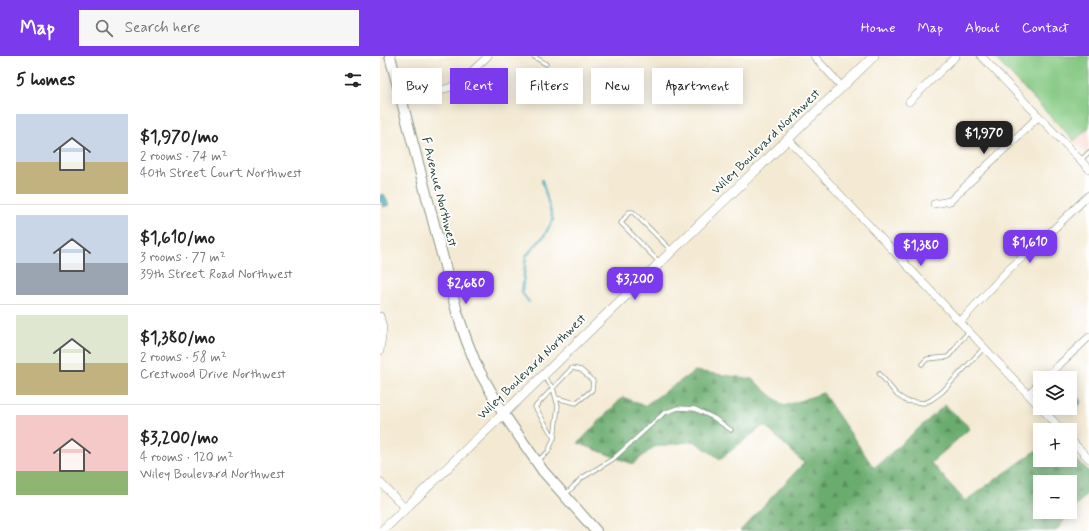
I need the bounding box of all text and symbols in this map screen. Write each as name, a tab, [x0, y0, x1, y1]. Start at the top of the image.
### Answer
search box	[79, 10, 359, 46]
text: Map	[20, 16, 55, 41]
icon: search	[93, 17, 115, 39]
text: Search here	[125, 18, 200, 38]
text: Home	[861, 19, 895, 37]
text: Map	[917, 19, 943, 37]
text: About	[965, 19, 1000, 37]
text: Contact	[1022, 19, 1069, 37]
chip: Buy	[392, 68, 442, 104]
chip: Rent	[450, 68, 508, 104]
chip: Filters	[516, 68, 583, 104]
chip: New	[591, 68, 644, 104]
chip: Apartment	[652, 68, 743, 104]
text: 5 homes	[16, 69, 75, 91]
icon: filters	[342, 69, 364, 91]
street label: Wiley Boulevard Northwest	[708, 85, 824, 199]
pin: $1,970	[951, 121, 1017, 155]
text: $1,970	[965, 125, 1003, 142]
text: $1,970/mo	[140, 126, 219, 148]
icon: home	[48, 130, 96, 178]
street label: F Avenue Northwest	[417, 135, 461, 249]
text: 2 rooms · 74 m²	[140, 148, 227, 165]
text: 40th Street Court Northwest	[140, 165, 302, 182]
text: $1,610/mo	[140, 227, 215, 249]
pin: $1,610	[997, 230, 1063, 264]
icon: home	[48, 231, 96, 279]
pin: $1,380	[888, 233, 954, 267]
text: $1,610	[1012, 234, 1048, 251]
text: $1,380	[903, 237, 939, 254]
text: 3 rooms · 77 m²	[140, 249, 226, 266]
text: 39th Street Road Northwest	[140, 266, 292, 283]
pin: $3,200	[602, 267, 668, 301]
pin: $2,680	[433, 271, 499, 305]
text: $3,200	[616, 271, 654, 288]
text: $2,680	[447, 275, 485, 292]
street label: Wiley Boulevard Northwest	[474, 310, 590, 424]
text: $1,380/mo	[140, 327, 215, 349]
icon: home	[48, 331, 96, 379]
text: 2 rooms · 58 m²	[140, 349, 227, 366]
text: Crestwood Drive Northwest	[140, 366, 286, 383]
map controls	[1033, 371, 1077, 519]
button: layers	[1033, 371, 1077, 415]
button: +	[1033, 423, 1077, 467]
text: $3,200/mo	[140, 427, 218, 449]
icon: home	[48, 431, 96, 479]
text: 4 rooms · 120 m²	[140, 449, 233, 466]
text: Wiley Boulevard Northwest	[140, 466, 285, 483]
button: −	[1033, 475, 1077, 519]

